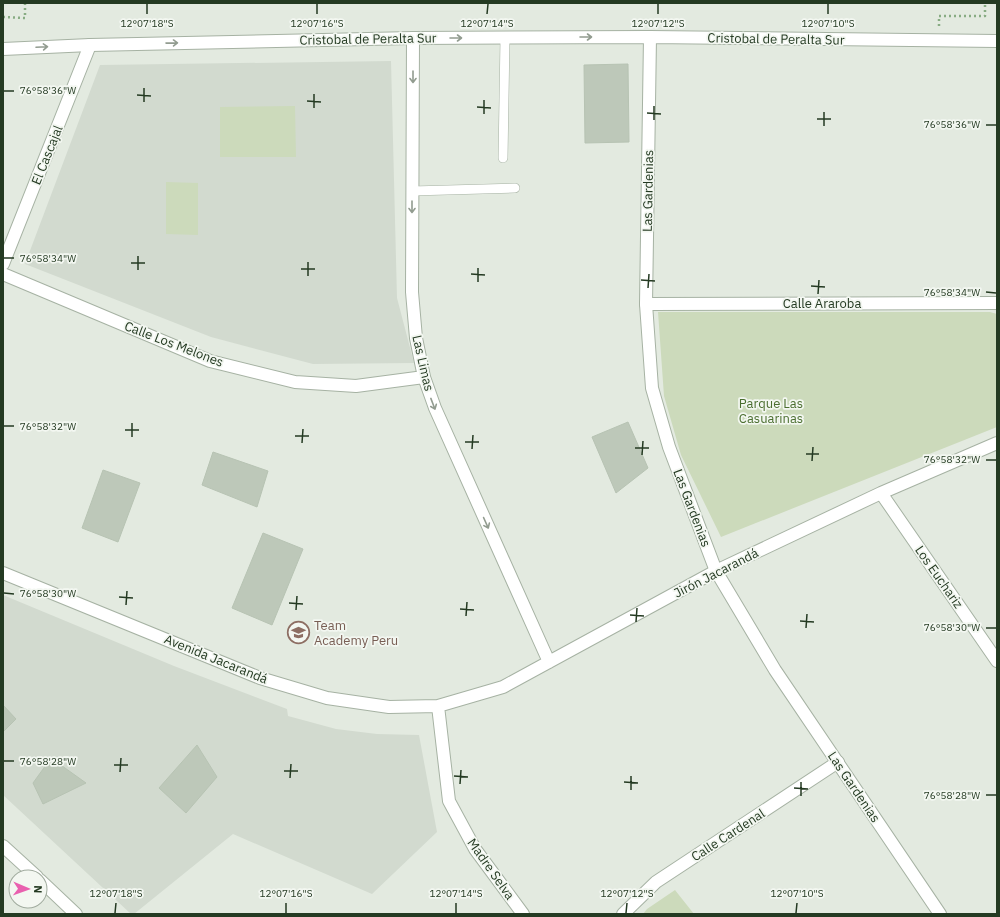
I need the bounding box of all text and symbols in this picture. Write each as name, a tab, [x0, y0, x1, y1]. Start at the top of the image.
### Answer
text: 12°07'18"S	[120, 17, 174, 30]
text: 12°07'16"S	[290, 17, 344, 30]
text: 12°07'14"S	[460, 17, 514, 30]
text: 12°07'12"S	[631, 17, 685, 30]
text: 12°07'10"S	[801, 17, 855, 30]
street label: Cristobal de Peralta Sur	[299, 29, 437, 49]
street label: Cristobal de Peralta Sur	[707, 29, 845, 49]
one-way arrow	[449, 34, 462, 42]
one-way arrow	[579, 34, 592, 41]
one-way arrow	[165, 39, 178, 47]
one-way arrow	[35, 43, 48, 51]
one-way arrow	[409, 70, 417, 83]
text: 76°58'36"W	[20, 84, 76, 97]
text: 76°58'36"W	[924, 118, 980, 131]
street label: El Cascajal	[27, 122, 67, 187]
street label: Las Gardenias	[639, 150, 657, 232]
one-way arrow	[408, 200, 416, 213]
text: 76°58'34"W	[20, 252, 76, 265]
text: 76°58'34"W	[924, 286, 980, 299]
street label: Calle Araroba	[783, 295, 861, 312]
street label: Calle Los Melones	[122, 317, 226, 371]
street label: Las Limas	[408, 333, 438, 393]
park label: Parque Las Casuarinas	[739, 395, 803, 427]
one-way arrow	[430, 398, 438, 410]
text: 76°58'32"W	[20, 420, 76, 433]
text: 76°58'32"W	[924, 453, 980, 466]
street label: Las Gardenias	[669, 467, 715, 549]
one-way arrow	[483, 517, 490, 529]
street label: Los Euchariz	[911, 542, 967, 612]
street label: Jirón Jacarandá	[671, 544, 761, 602]
text: 76°58'30"W	[20, 587, 76, 600]
place label: Team Academy Peru	[314, 617, 398, 649]
school or university icon: Team Academy Peru	[286, 619, 312, 645]
text: 76°58'30"W	[924, 621, 980, 634]
street label: Avenida Jacarandá	[162, 630, 270, 688]
street label: Las Gardenias	[824, 748, 884, 826]
text: 76°58'28"W	[20, 755, 76, 768]
text: 76°58'28"W	[924, 789, 980, 802]
street label: Calle Cardenal	[688, 805, 768, 865]
street label: Madre Selva	[464, 835, 518, 903]
north arrow	[8, 869, 48, 909]
text: N	[31, 885, 45, 894]
text: 12°07'18"S	[89, 887, 143, 900]
text: 12°07'16"S	[259, 887, 313, 900]
text: 12°07'14"S	[429, 887, 483, 900]
text: 12°07'12"S	[600, 887, 654, 900]
text: 12°07'10"S	[770, 887, 824, 900]

